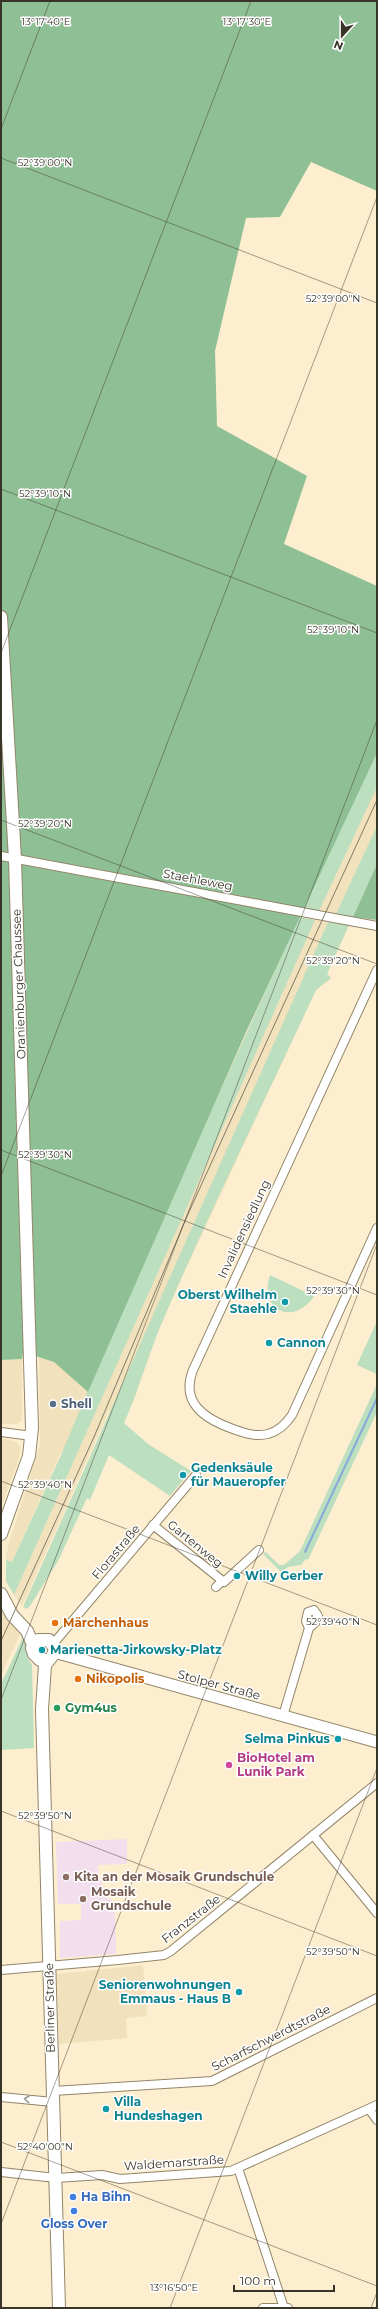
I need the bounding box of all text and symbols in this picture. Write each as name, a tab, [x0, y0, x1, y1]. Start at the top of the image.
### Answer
text: 13°17'40"E	[22, 15, 71, 28]
text: 13°17'30"E	[223, 15, 272, 28]
north arrow	[322, 16, 362, 56]
text: N	[332, 37, 345, 53]
text: 52°39'00"N	[18, 156, 72, 169]
text: 52°39'00"N	[306, 292, 360, 305]
text: 52°39'10"N	[19, 487, 71, 500]
text: 52°39'10"N	[307, 623, 359, 636]
text: 52°39'20"N	[18, 817, 72, 830]
street label: Staehleweg	[162, 865, 234, 894]
street label: Oranienburger Chaussee	[8, 909, 29, 1059]
text: 52°39'20"N	[306, 954, 360, 967]
text: 52°39'30"N	[18, 1148, 72, 1161]
street label: Invalidensiedlung	[214, 1177, 273, 1280]
text: 52°39'30"N	[306, 1284, 360, 1297]
place label: Oberst Wilhelm Staehle	[178, 1287, 277, 1316]
marker: Oberst Wilhelm Staehle	[280, 1297, 290, 1307]
place label: Cannon	[277, 1335, 326, 1350]
marker: Cannon	[264, 1338, 274, 1348]
place label: Shell	[61, 1396, 92, 1411]
marker: Shell	[48, 1399, 58, 1409]
place label: Gedenksäule für Maueropfer	[191, 1460, 286, 1489]
marker: Gedenksäule für Maueropfer	[178, 1470, 188, 1480]
text: 52°39'40"N	[18, 1478, 72, 1491]
street label: Gartenweg	[165, 1517, 226, 1571]
street label: Florastraße	[88, 1521, 143, 1582]
place label: Willy Gerber	[245, 1568, 323, 1583]
marker: Willy Gerber	[232, 1571, 242, 1581]
place label: Märchenhaus	[63, 1615, 149, 1630]
text: 52°39'40"N	[306, 1615, 360, 1628]
marker: Märchenhaus	[50, 1618, 60, 1628]
place label: Marienetta-Jirkowsky-Platz	[50, 1642, 222, 1657]
marker: Marienetta-Jirkowsky-Platz	[37, 1645, 47, 1655]
street label: Stolper Straße	[176, 1666, 262, 1703]
place label: Nikopolis	[86, 1671, 145, 1686]
marker: Nikopolis	[73, 1674, 83, 1684]
place label: Gym4us	[65, 1700, 118, 1715]
marker: Gym4us	[52, 1703, 62, 1713]
place label: Selma Pinkus	[245, 1731, 331, 1746]
marker: Selma Pinkus	[333, 1734, 343, 1744]
place label: BioHotel am Lunik Park	[237, 1750, 315, 1779]
marker: BioHotel am Lunik Park	[224, 1760, 234, 1770]
text: 52°39'50"N	[18, 1809, 72, 1822]
place label: Kita an der Mosaik Grundschule	[74, 1869, 275, 1884]
marker: Kita an der Mosaik Grundschule	[61, 1872, 71, 1882]
place label: Mosaik Grundschule	[91, 1884, 172, 1913]
street label: Franzstraße	[158, 1891, 223, 1946]
marker: Mosaik Grundschule	[78, 1894, 88, 1904]
text: 52°39'50"N	[306, 1945, 360, 1958]
street label: Berliner Straße	[41, 1963, 58, 2053]
place label: Seniorenwohnungen Emmaus - Haus B	[99, 1977, 231, 2006]
marker: Seniorenwohnungen Emmaus - Haus B	[234, 1987, 244, 1997]
street label: Scharfschwerdtstraße	[209, 2001, 333, 2074]
place label: Villa Hundeshagen	[113, 2094, 203, 2123]
one-way arrow	[24, 2095, 30, 2104]
marker: Villa Hundeshagen	[101, 2104, 111, 2114]
text: 52°40'00"N	[17, 2140, 73, 2153]
street label: Waldemarstraße	[123, 2152, 225, 2173]
place label: Ha Bihn	[81, 2189, 131, 2204]
marker: Ha Bihn	[68, 2192, 78, 2202]
marker: Gloss Over	[69, 2206, 79, 2216]
place label: Gloss Over	[41, 2216, 107, 2231]
scale bar	[234, 2267, 334, 2293]
text: 100 m	[240, 2273, 276, 2288]
text: 13°16'50"E	[150, 2281, 198, 2294]

